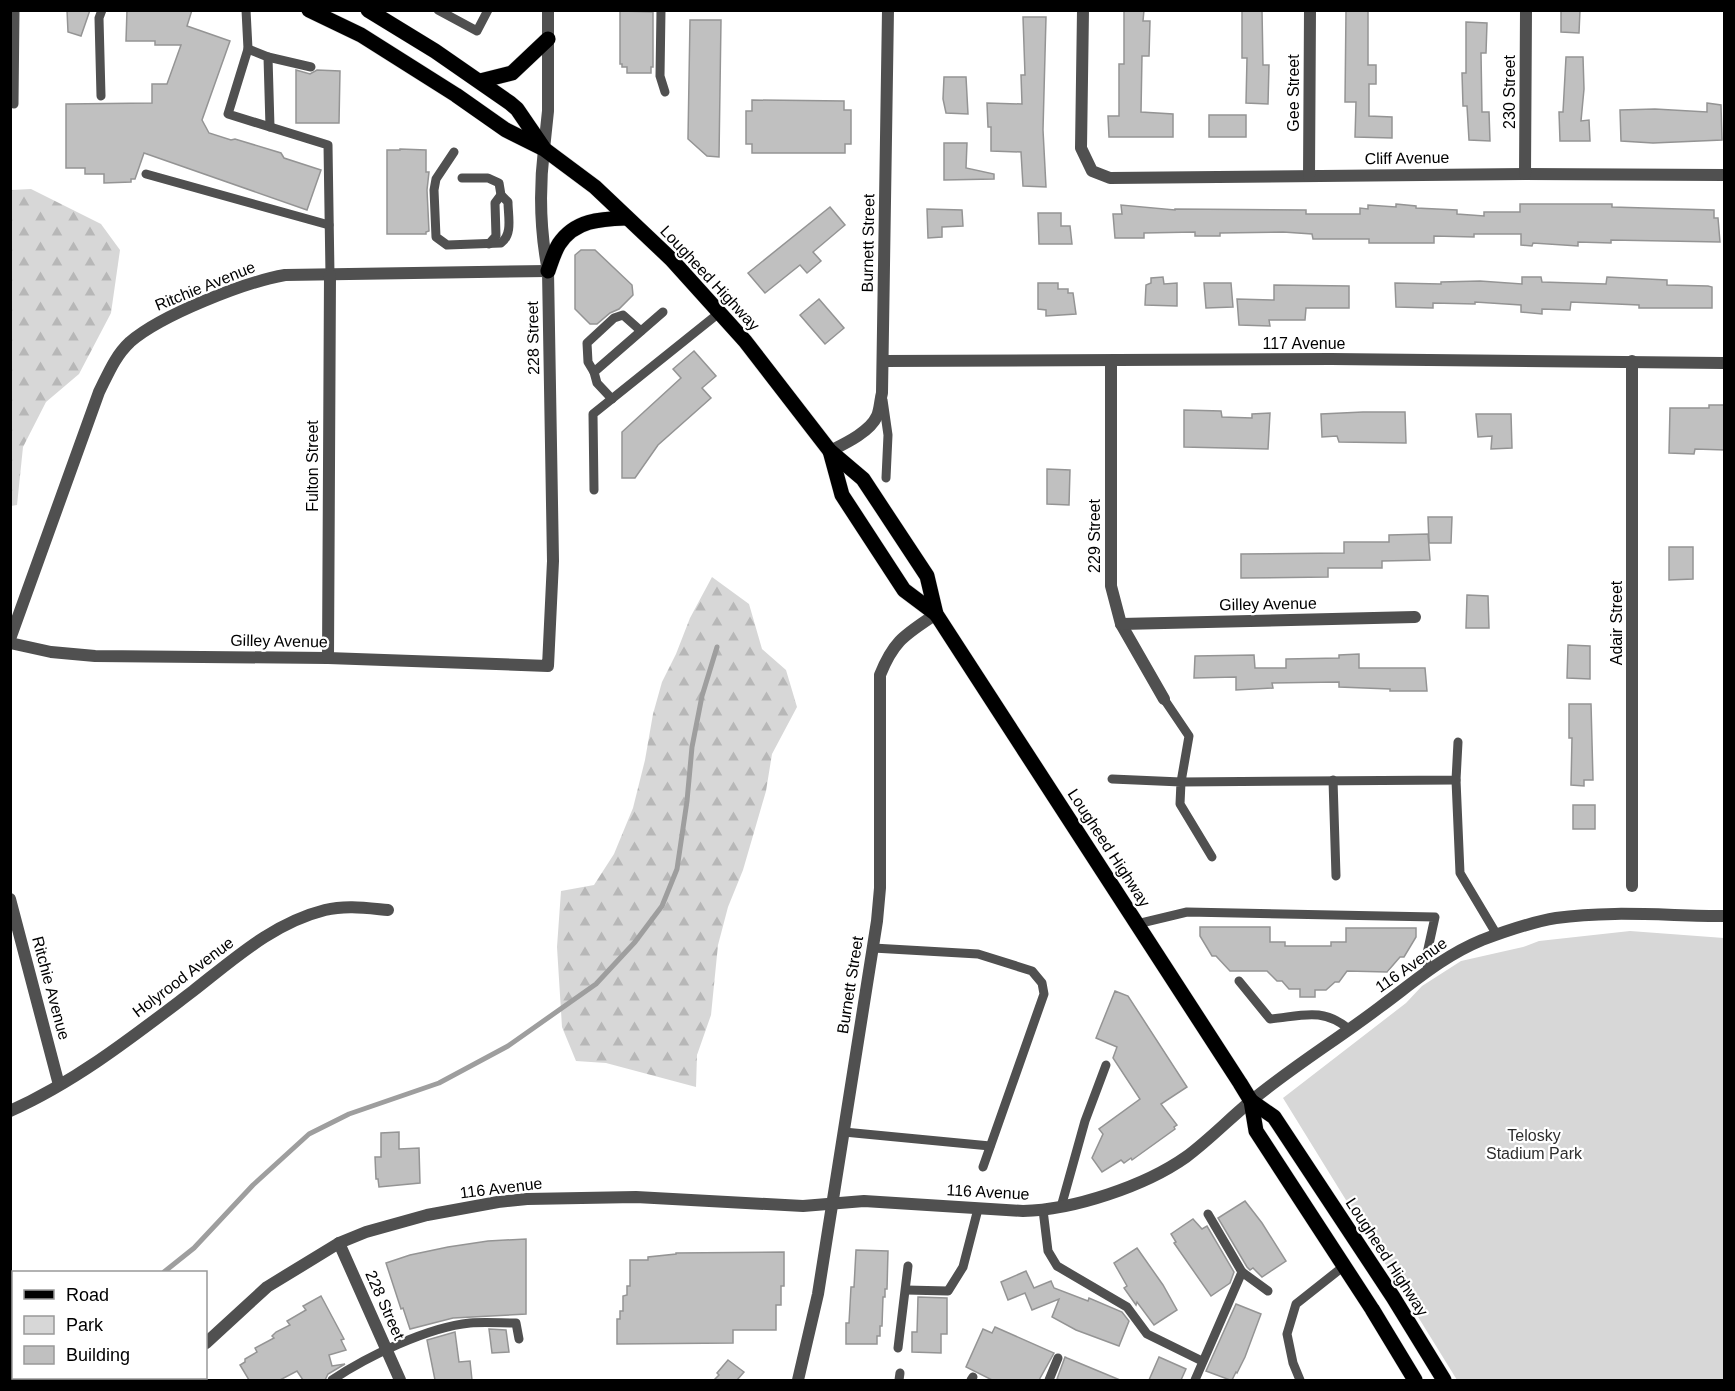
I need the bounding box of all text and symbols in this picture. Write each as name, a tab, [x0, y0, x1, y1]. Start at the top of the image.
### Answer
street label: Gee Street	[1285, 54, 1302, 132]
street label: 230 Street	[1501, 55, 1518, 129]
street label: Cliff Avenue	[1364, 149, 1450, 167]
street label: Burnett Street	[859, 193, 877, 293]
street label: Lougheed Highway	[657, 222, 763, 334]
street label: Ritchie Avenue	[152, 258, 258, 314]
street label: 228 Street	[524, 300, 542, 375]
street label: 117 Avenue	[1262, 335, 1346, 352]
street label: Fulton Street	[304, 420, 321, 512]
street label: 229 Street	[1086, 499, 1103, 573]
street label: Adair Street	[1608, 580, 1625, 665]
street label: Gilley Avenue	[1219, 595, 1317, 613]
street label: Gilley Avenue	[230, 632, 328, 650]
street label: Lougheed Highway	[1065, 786, 1153, 910]
street label: Ritchie Avenue	[29, 934, 73, 1042]
street label: Holyrood Avenue	[129, 934, 237, 1020]
street label: Burnett Street	[834, 934, 866, 1035]
street label: 116 Avenue	[1372, 934, 1450, 996]
park label: Telosky Stadium Park	[1486, 1127, 1583, 1162]
street label: 116 Avenue	[459, 1174, 543, 1201]
street label: 116 Avenue	[946, 1181, 1030, 1203]
street label: Lougheed Highway	[1343, 1195, 1431, 1319]
street label: 228 Street	[362, 1268, 408, 1343]
legend	[12, 1271, 207, 1379]
text: Road	[66, 1285, 109, 1305]
text: Park	[66, 1315, 104, 1335]
text: Building	[66, 1345, 130, 1365]

